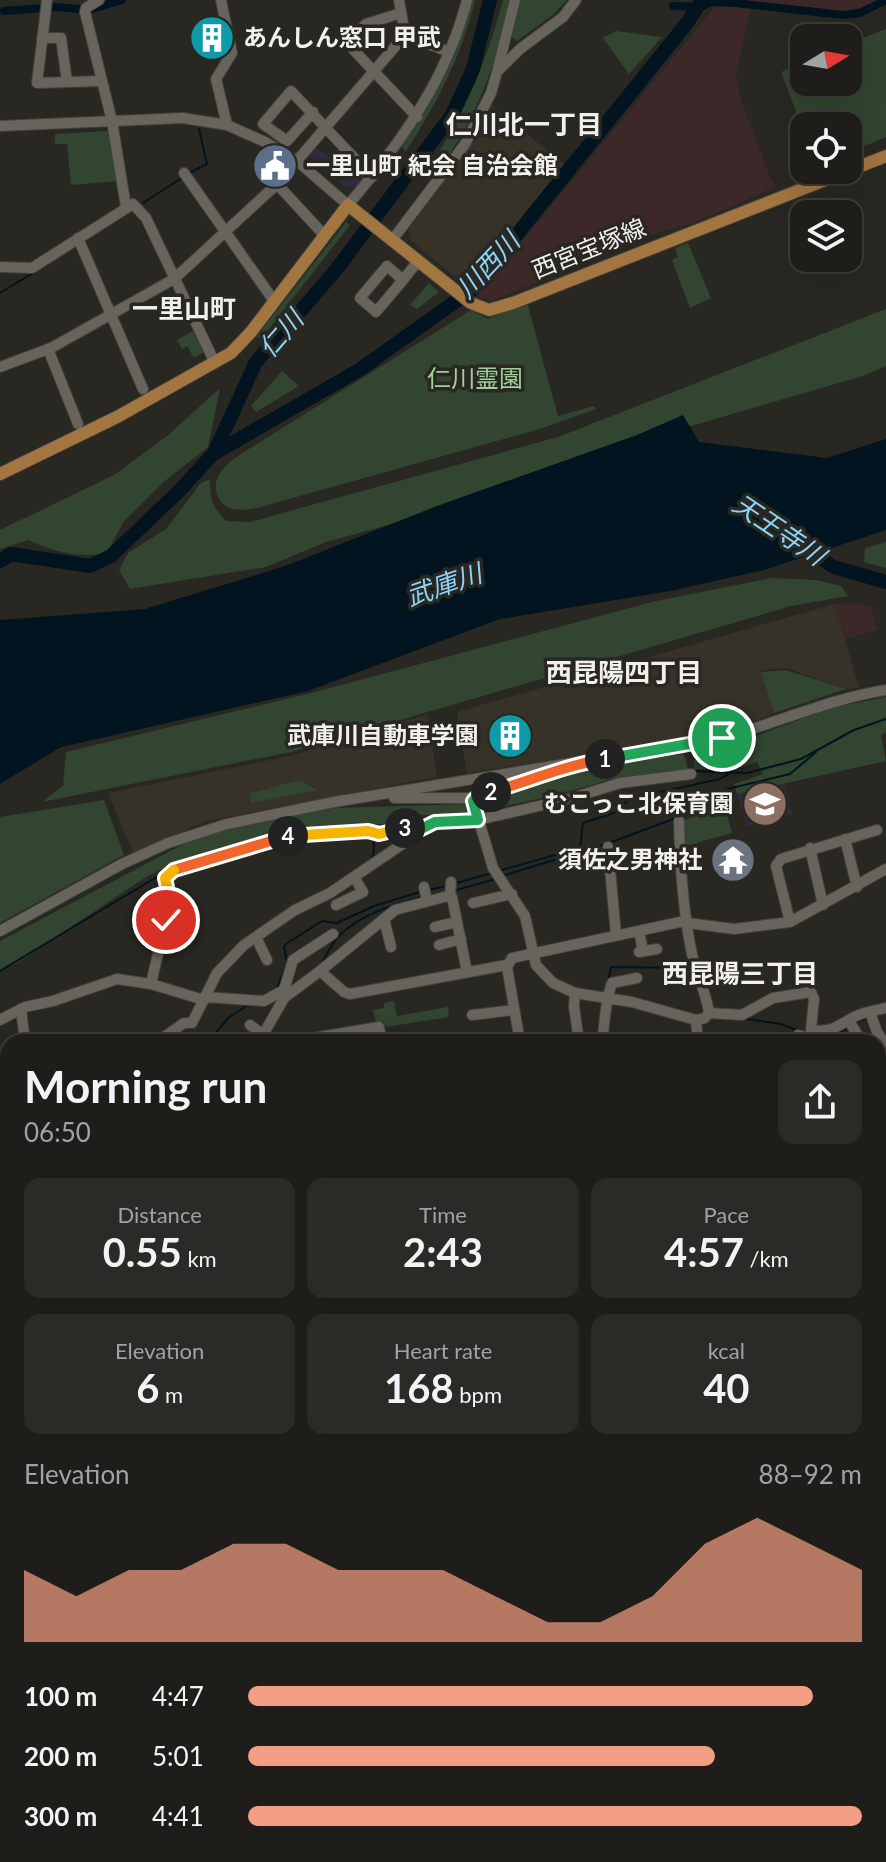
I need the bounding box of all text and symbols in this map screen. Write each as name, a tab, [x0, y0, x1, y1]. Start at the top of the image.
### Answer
building icon: あんしん窓口 甲武	[188, 14, 236, 62]
place label: あんしん窓口 甲武	[243, 22, 441, 51]
north arrow	[790, 24, 862, 96]
map controls	[790, 24, 862, 272]
district label: 仁川北一丁目	[446, 108, 602, 140]
button: locate	[790, 112, 862, 184]
public building icon: 一里山町 紀会 自治会館	[251, 142, 299, 190]
place label: 一里山町 紀会 自治会館	[306, 150, 558, 179]
button: layers	[790, 200, 862, 272]
street label: 西宮宝塚線	[527, 212, 650, 284]
water label: 川西川	[449, 223, 528, 304]
district label: 一里山町	[132, 292, 236, 324]
water label: 仁川	[251, 301, 311, 363]
park label: 仁川霊園	[427, 363, 523, 392]
water label: 天王寺川	[727, 487, 834, 573]
water label: 武庫川	[402, 555, 489, 612]
district label: 西昆陽四丁目	[546, 656, 702, 688]
pin	[688, 704, 756, 772]
building icon: 武庫川自動車学園	[486, 712, 534, 760]
icon: arrive	[700, 716, 744, 760]
place label: 武庫川自動車学園	[287, 720, 479, 749]
pin: 1	[585, 739, 625, 779]
text: 1	[599, 745, 611, 772]
pin: 2	[471, 772, 511, 812]
text: 2	[485, 778, 497, 805]
school or university icon: むこっこ北保育園	[741, 780, 789, 828]
place label: むこっこ北保育園	[544, 788, 734, 817]
pin: 3	[385, 808, 425, 848]
text: 3	[399, 814, 411, 841]
pin: 4	[268, 816, 308, 856]
text: 4	[282, 822, 294, 849]
temple icon: 須佐之男神社	[709, 836, 757, 884]
place label: 須佐之男神社	[558, 844, 702, 873]
pin	[132, 886, 200, 954]
icon: check	[144, 898, 188, 942]
district label: 西昆陽三丁目	[662, 957, 818, 989]
text: Morning run	[24, 1060, 267, 1112]
button: share	[778, 1060, 862, 1144]
text: 06:50	[24, 1116, 91, 1148]
text: Distance	[117, 1201, 202, 1228]
text: Time	[419, 1201, 467, 1228]
text: Pace	[703, 1201, 749, 1228]
text: 0.55	[103, 1228, 182, 1276]
text: 2:43	[403, 1228, 483, 1276]
text: 4:57	[664, 1228, 744, 1276]
text: km	[182, 1245, 217, 1272]
text: /km	[744, 1245, 789, 1272]
text: Elevation	[115, 1337, 204, 1364]
text: Heart rate	[394, 1337, 492, 1364]
text: kcal	[708, 1337, 745, 1364]
text: 6	[136, 1364, 159, 1412]
text: 168	[384, 1364, 454, 1412]
text: 40	[703, 1364, 750, 1412]
text: m	[159, 1381, 183, 1408]
text: bpm	[454, 1381, 502, 1408]
text: Elevation	[24, 1458, 130, 1490]
text: 88–92 m	[759, 1458, 862, 1490]
text: 100 m	[24, 1680, 97, 1712]
text: 4:47	[152, 1680, 204, 1712]
text: 200 m	[24, 1740, 97, 1772]
text: 5:01	[152, 1740, 204, 1772]
text: 300 m	[24, 1800, 97, 1832]
text: 4:41	[152, 1800, 204, 1832]

